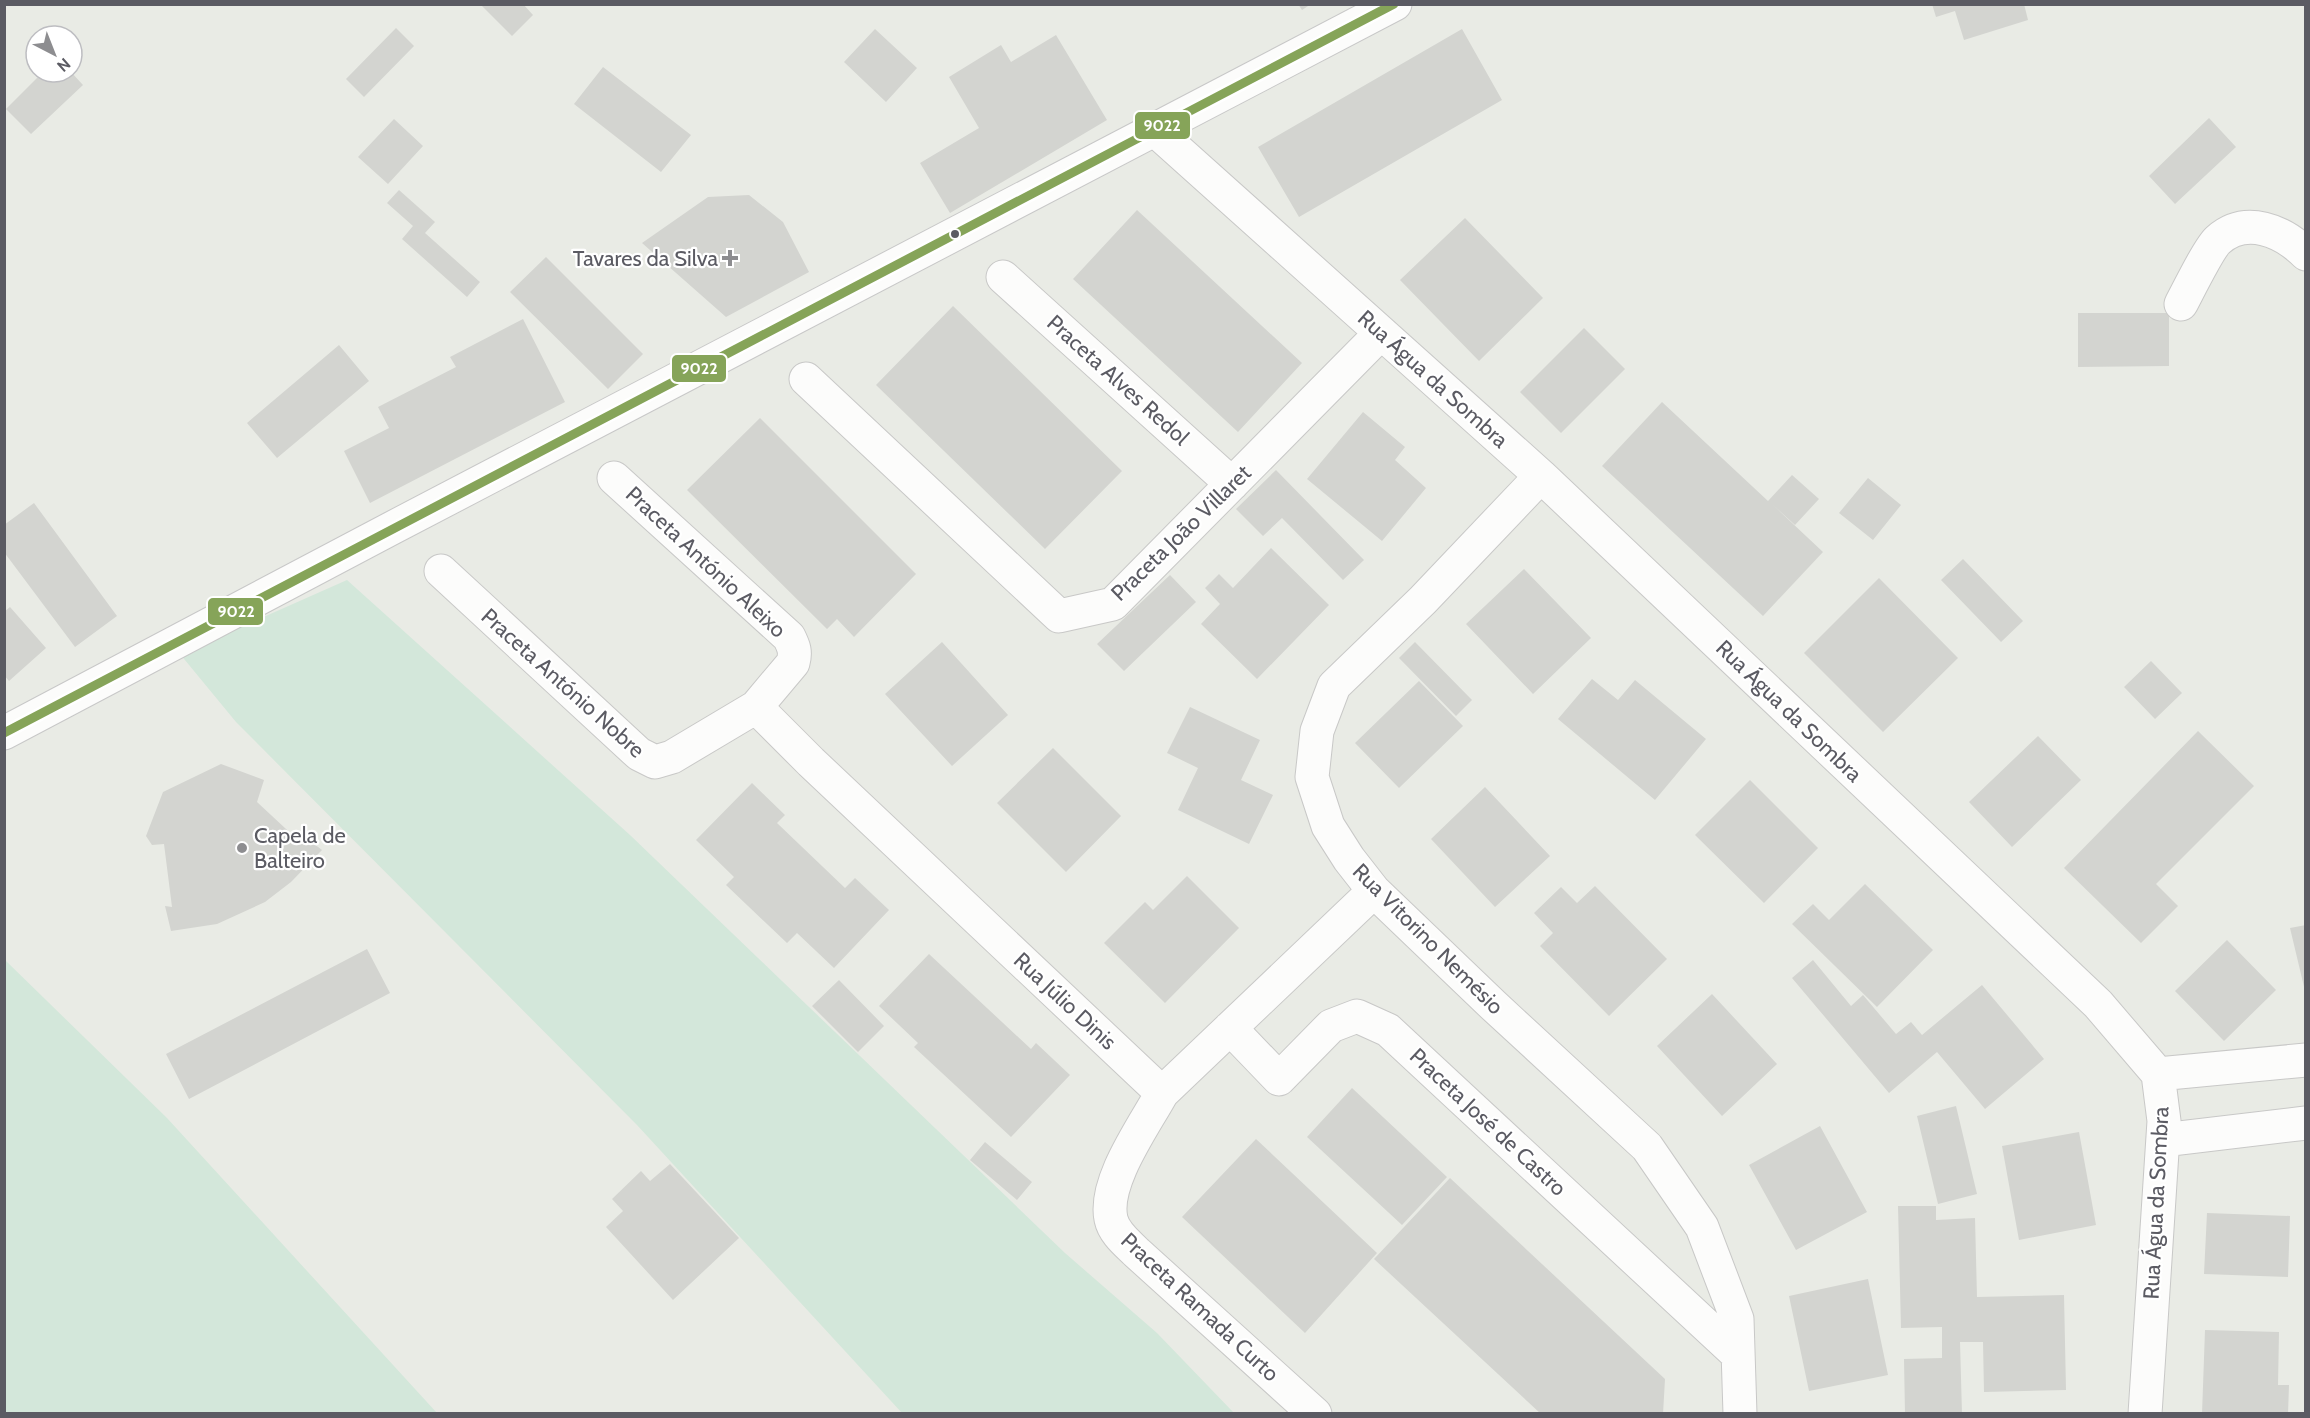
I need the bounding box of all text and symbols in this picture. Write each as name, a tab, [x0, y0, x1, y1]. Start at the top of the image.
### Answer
north arrow	[24, 24, 84, 84]
text: N	[53, 54, 74, 76]
line badge: 9022	[1134, 111, 1191, 140]
text: 9022	[1143, 116, 1181, 135]
unlabelled marker	[949, 228, 961, 240]
place label: Tavares da Silva	[573, 245, 718, 272]
marker: Tavares da Silva	[723, 251, 737, 265]
street label: Rua Água da Sombra	[1352, 304, 1514, 454]
street label: Praceta Alves Redol	[1041, 309, 1195, 451]
line badge: 9022	[671, 354, 727, 383]
text: 9022	[680, 359, 718, 378]
street label: Praceta João Villaret	[1105, 459, 1257, 607]
street label: Praceta António Aleixo	[620, 481, 792, 643]
line badge: 9022	[207, 597, 264, 626]
text: 9022	[217, 602, 255, 621]
street label: Praceta António Nobre	[476, 603, 650, 763]
street label: Rua Água da Sombra	[1710, 634, 1868, 788]
place label: Capela de Balteiro	[254, 822, 346, 874]
marker: Capela de Balteiro	[235, 841, 249, 855]
street label: Rua Vitorino Nemésio	[1347, 858, 1509, 1020]
street label: Rua Júlio Dinis	[1008, 947, 1122, 1055]
street label: Praceta José de Castro	[1404, 1042, 1572, 1202]
street label: Rua Água da Sombra	[2137, 1106, 2175, 1300]
street label: Praceta Ramada Curto	[1115, 1227, 1285, 1387]

